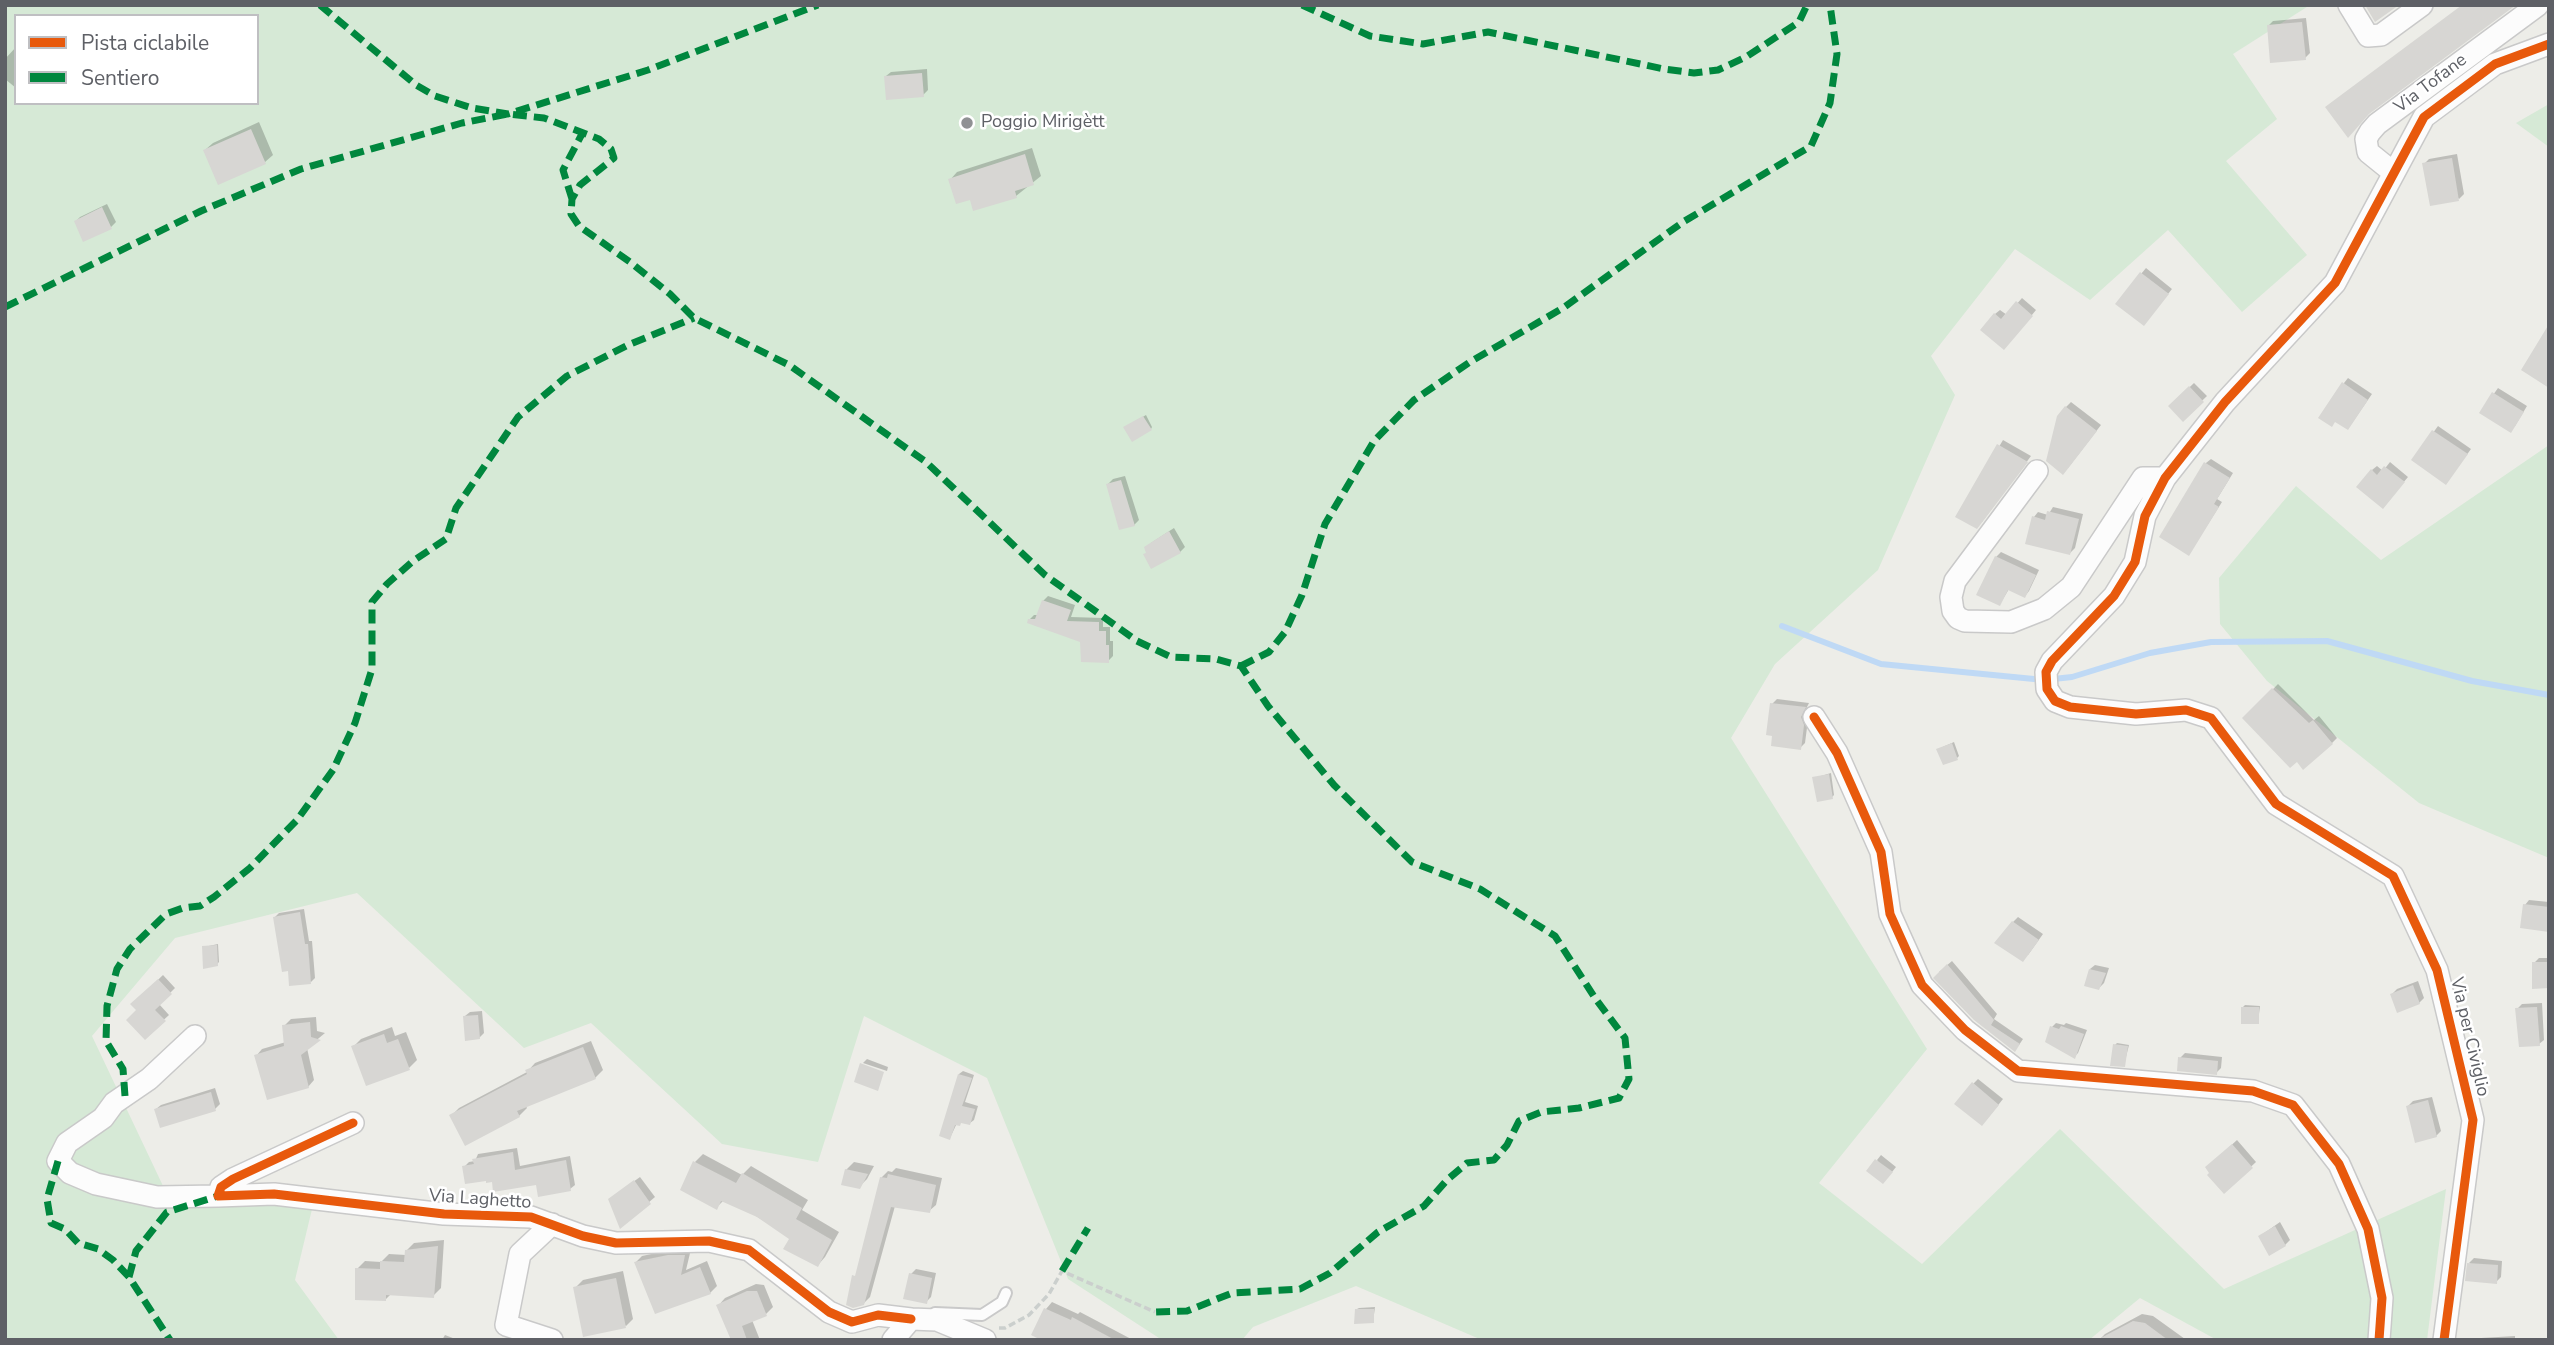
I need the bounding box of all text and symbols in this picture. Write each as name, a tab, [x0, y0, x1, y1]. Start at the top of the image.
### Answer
legend	[14, 14, 259, 105]
text: Pista ciclabile	[81, 29, 209, 57]
street label: Via Tofane	[2390, 50, 2472, 118]
text: Sentiero	[81, 64, 159, 92]
place label: Poggio Mirigètt	[981, 112, 1105, 134]
marker: Poggio Mirigètt	[959, 115, 975, 131]
street label: Via per Civiglio	[2445, 975, 2493, 1099]
street label: Via Laghetto	[428, 1186, 532, 1214]

